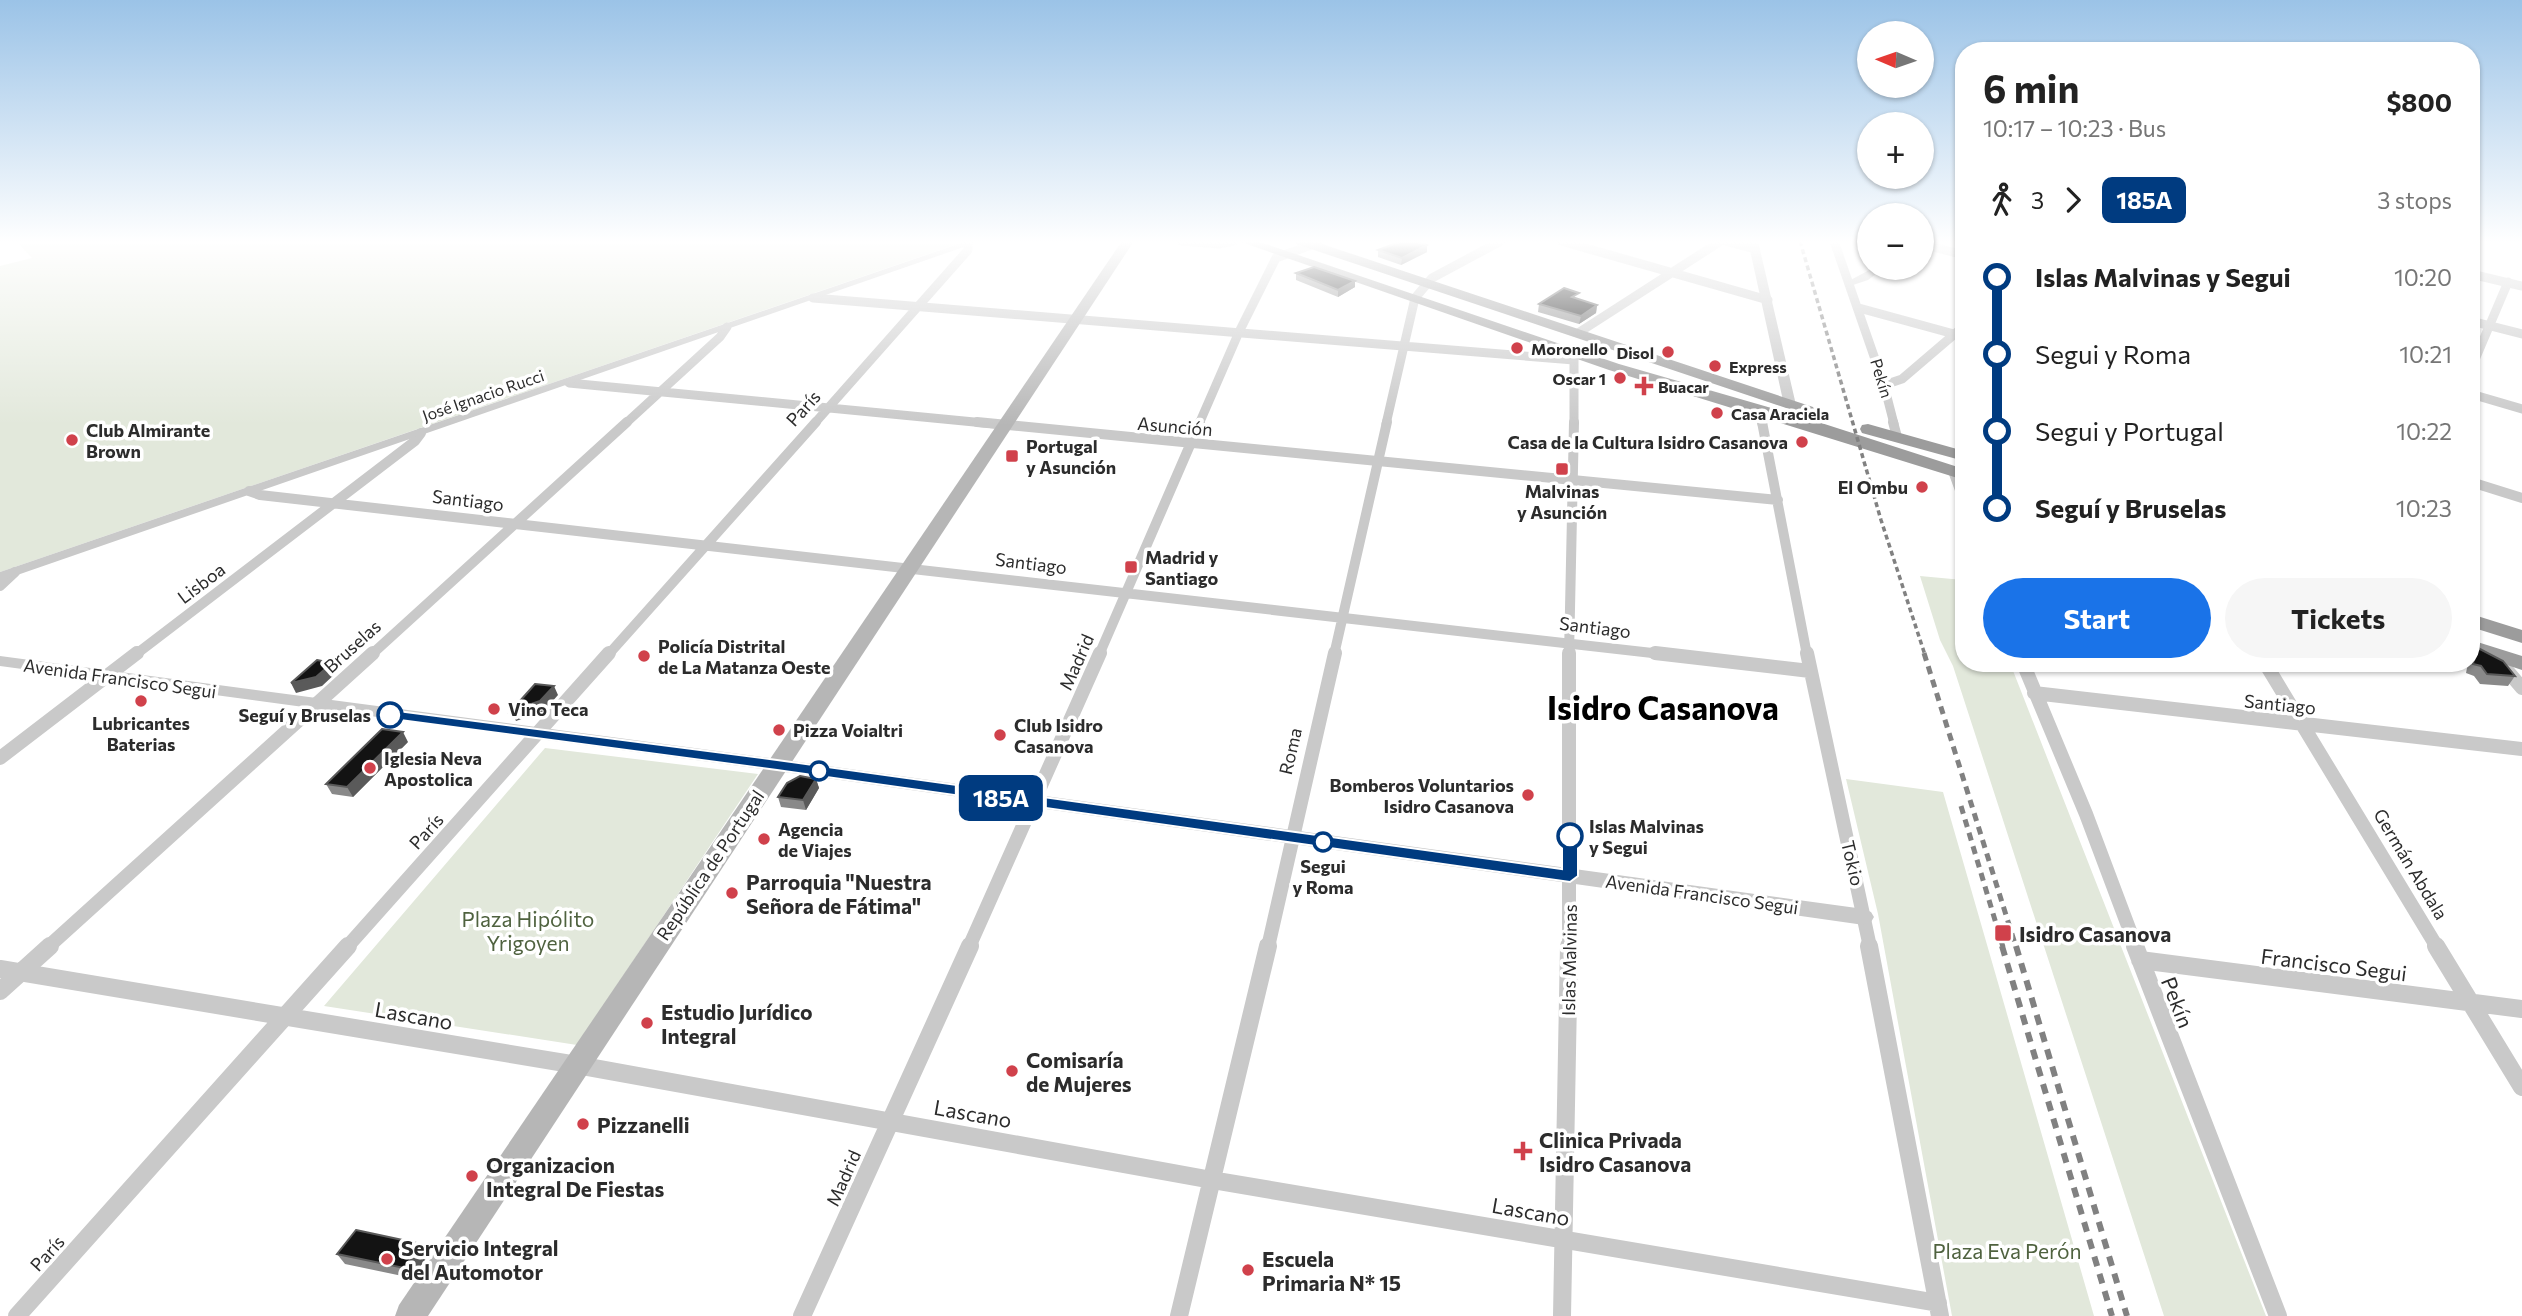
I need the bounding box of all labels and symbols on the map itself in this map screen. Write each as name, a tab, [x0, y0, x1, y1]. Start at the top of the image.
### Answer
north arrow	[1857, 21, 1934, 98]
place label: Moronello	[1531, 339, 1608, 358]
marker: Moronello	[1509, 340, 1525, 356]
place label: Disol	[1616, 343, 1654, 362]
marker: Disol	[1660, 344, 1676, 360]
street label: Pekín	[1867, 356, 1897, 400]
place label: Express	[1729, 357, 1787, 376]
marker: Express	[1707, 358, 1723, 374]
street label: José Ignacio Rucci	[420, 365, 546, 425]
place label: Oscar 1	[1552, 369, 1606, 388]
marker: Oscar 1	[1612, 370, 1628, 386]
place label: Buacar	[1658, 377, 1709, 396]
marker: Buacar	[1636, 378, 1652, 394]
street label: París	[781, 386, 825, 430]
place label: Casa Araciela	[1731, 404, 1829, 423]
marker: Casa Araciela	[1709, 405, 1725, 421]
street label: Asunción	[1136, 412, 1214, 440]
place label: Club Almirante Brown	[86, 419, 210, 462]
place label: Casa de la Cultura Isidro Casanova	[1508, 431, 1788, 453]
marker: Club Almirante Brown	[64, 432, 80, 448]
marker: Casa de la Cultura Isidro Casanova	[1794, 434, 1810, 450]
place label: Portugal y Asunción	[1026, 435, 1116, 478]
marker: Portugal y Asunción	[1004, 448, 1020, 464]
marker: Malvinas y Asunción	[1554, 461, 1570, 477]
place label: El Ombu	[1838, 476, 1908, 498]
marker: El Ombu	[1914, 479, 1930, 495]
place label: Malvinas y Asunción	[1517, 480, 1607, 523]
street label: Santiago	[431, 485, 505, 515]
place label: Madrid y Santiago	[1145, 546, 1219, 589]
street label: Santiago	[994, 548, 1068, 578]
street label: Lisboa	[173, 558, 229, 608]
marker: Madrid y Santiago	[1123, 559, 1139, 575]
street label: Santiago	[1558, 612, 1632, 642]
street label: Bruselas	[319, 615, 385, 677]
street label: Madrid	[1054, 631, 1098, 693]
place label: Policía Distrital de La Matanza Oeste	[658, 635, 831, 678]
marker: Policía Distrital de La Matanza Oeste	[636, 648, 652, 664]
street label: Avenida Francisco Segui	[22, 654, 218, 702]
district label: Isidro Casanova	[1547, 687, 1779, 727]
street label: Santiago	[2243, 689, 2317, 719]
marker: Lubricantes Baterias	[133, 693, 149, 709]
place label: Vino Teca	[508, 698, 588, 720]
marker: Vino Teca	[486, 701, 502, 717]
marker: Seguí y Bruselas	[377, 702, 403, 728]
place label: Seguí y Bruselas	[239, 704, 371, 726]
place label: Lubricantes Baterias	[92, 712, 190, 755]
place label: Club Isidro Casanova	[1014, 714, 1103, 757]
place label: Pizza Voialtri	[793, 719, 903, 741]
marker: Pizza Voialtri	[771, 722, 787, 738]
street label: Roma	[1274, 725, 1306, 777]
marker: Club Isidro Casanova	[992, 727, 1008, 743]
place label: Iglesia Neva Apostolica	[384, 747, 482, 790]
marker: Iglesia Neva Apostolica	[362, 760, 378, 776]
unlabelled marker	[809, 761, 829, 781]
place label: Bomberos Voluntarios Isidro Casanova	[1330, 774, 1514, 817]
line badge: 185A	[952, 775, 1050, 821]
street label: República de Portugal	[652, 786, 768, 944]
marker: Bomberos Voluntarios Isidro Casanova	[1520, 787, 1536, 803]
street label: Germán Abdala	[2369, 805, 2453, 923]
street label: París	[404, 809, 448, 853]
place label: Islas Malvinas y Segui	[1589, 815, 1704, 858]
place label: Agencia de Viajes	[778, 818, 852, 861]
marker: Islas Malvinas y Segui	[1557, 823, 1583, 849]
marker: Agencia de Viajes	[756, 831, 772, 847]
marker: Segui y Roma	[1313, 832, 1333, 852]
street label: Tokio	[1837, 838, 1869, 888]
place label: Segui y Roma	[1292, 855, 1354, 898]
place label: Parroquia "Nuestra Señora de Fátima"	[746, 869, 932, 918]
street label: Avenida Francisco Segui	[1604, 870, 1800, 918]
marker: Parroquia "Nuestra Señora de Fátima"	[724, 885, 740, 901]
street label: Islas Malvinas	[1557, 904, 1581, 1016]
park label: Plaza Hipólito Yrigoyen	[462, 906, 594, 955]
place label: Isidro Casanova	[2019, 921, 2171, 946]
marker: Isidro Casanova	[1993, 923, 2013, 943]
street label: Francisco Segui	[2259, 943, 2409, 985]
street label: Pekín	[2157, 973, 2199, 1031]
street label: Lascano	[373, 996, 455, 1034]
place label: Estudio Jurídico Integral	[661, 999, 813, 1048]
marker: Estudio Jurídico Integral	[639, 1015, 655, 1031]
place label: Comisaría de Mujeres	[1026, 1047, 1132, 1096]
marker: Comisaría de Mujeres	[1004, 1063, 1020, 1079]
street label: Lascano	[932, 1094, 1014, 1132]
place label: Pizzanelli	[597, 1112, 690, 1137]
marker: Pizzanelli	[575, 1116, 591, 1132]
place label: Clinica Privada Isidro Casanova	[1539, 1127, 1691, 1176]
marker: Clinica Privada Isidro Casanova	[1513, 1141, 1533, 1161]
street label: Madrid	[821, 1147, 865, 1209]
place label: Organizacion Integral De Fiestas	[486, 1152, 664, 1201]
marker: Organizacion Integral De Fiestas	[464, 1168, 480, 1184]
street label: Lascano	[1490, 1192, 1572, 1230]
street label: París	[25, 1231, 69, 1275]
place label: Servicio Integral del Automotor	[401, 1235, 559, 1284]
park label: Plaza Eva Perón	[1932, 1238, 2082, 1263]
place label: Escuela Primaria N* 15	[1262, 1246, 1401, 1295]
marker: Servicio Integral del Automotor	[379, 1251, 395, 1267]
marker: Escuela Primaria N* 15	[1240, 1262, 1256, 1278]

